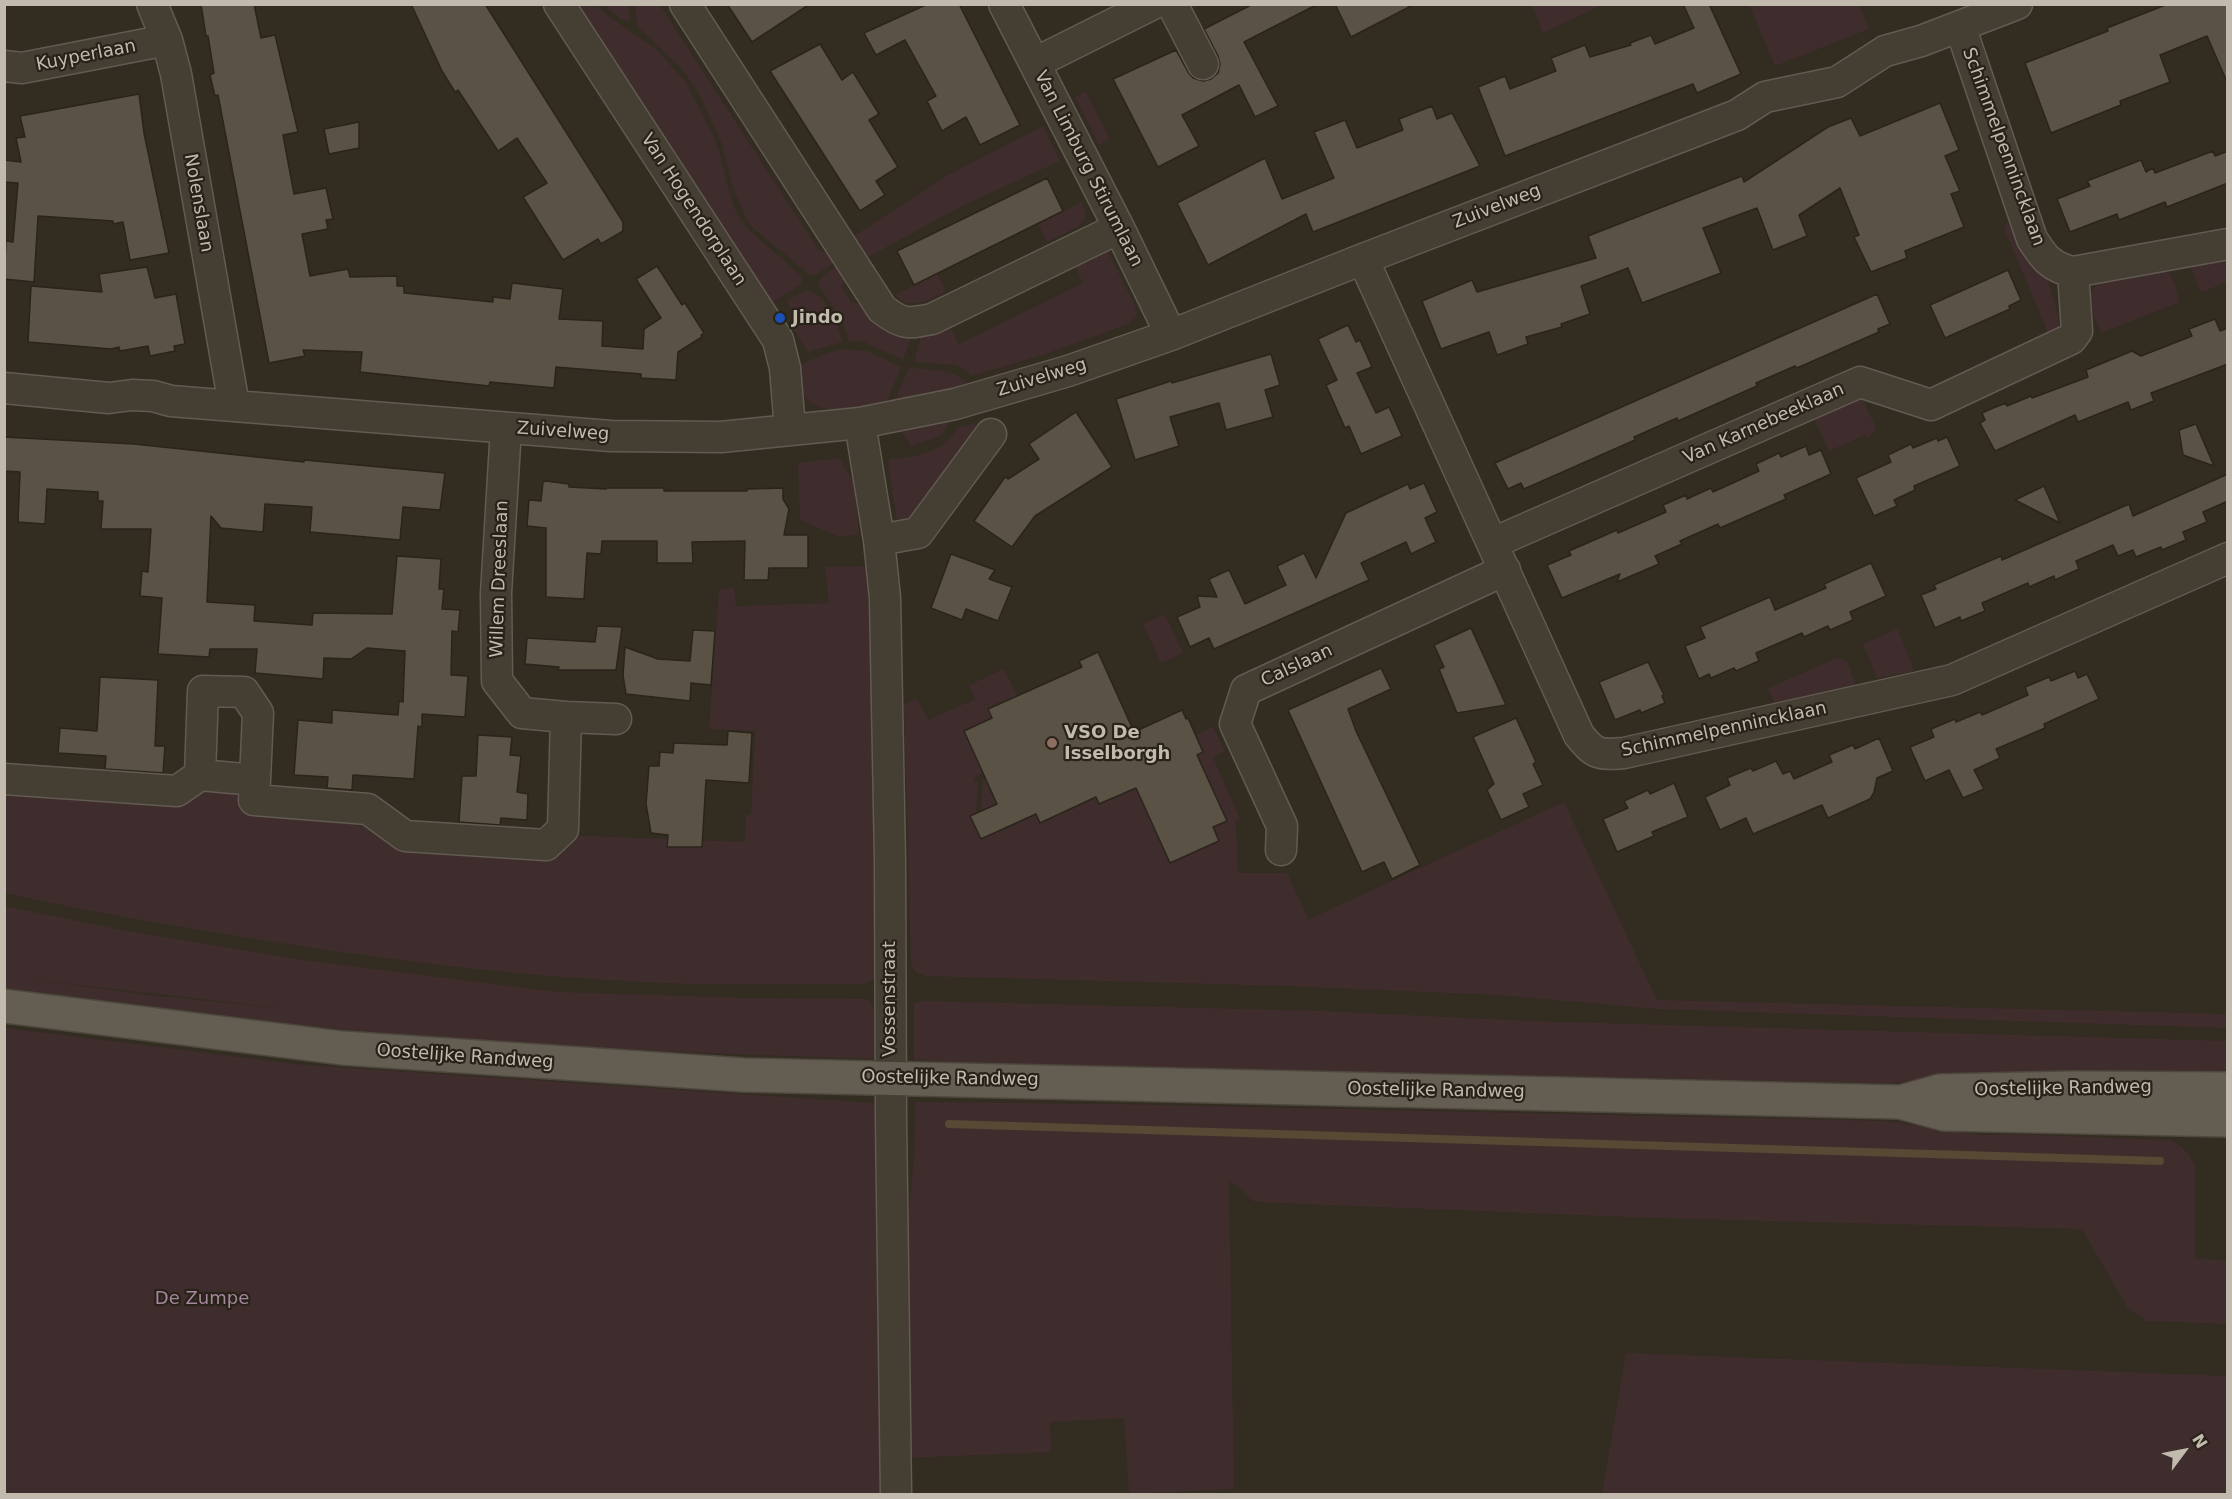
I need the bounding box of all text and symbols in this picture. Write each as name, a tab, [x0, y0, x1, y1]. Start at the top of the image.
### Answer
street label: Kuyperlaan	[34, 36, 138, 76]
street label: Schimmelpennincklaan	[1957, 45, 2049, 249]
street label: Van Limburg Stirumlaan	[1029, 67, 1147, 271]
street label: Van Hogendorplaan	[636, 130, 750, 290]
street label: Nolenslaan	[179, 152, 217, 254]
street label: Zuivelweg	[1450, 180, 1544, 234]
place label: Jindo	[792, 307, 843, 329]
marker: Jindo	[773, 311, 787, 325]
street label: Zuivelweg	[995, 354, 1089, 402]
street label: Van Karnebeeklaan	[1680, 379, 1848, 469]
street label: Zuivelweg	[516, 418, 610, 446]
street label: Willem Dreeslaan	[486, 500, 514, 658]
street label: Calslaan	[1258, 640, 1336, 692]
street label: Schimmelpennincklaan	[1619, 698, 1829, 762]
place label: VSO De Isselborgh	[1064, 722, 1170, 764]
marker: VSO De Isselborgh	[1045, 736, 1059, 750]
street label: Vossenstraat	[879, 941, 901, 1057]
street label: Oostelijke Randweg	[376, 1040, 554, 1074]
street label: Oostelijke Randweg	[861, 1067, 1039, 1091]
street label: Oostelijke Randweg	[1974, 1077, 2152, 1101]
street label: Oostelijke Randweg	[1347, 1079, 1525, 1103]
park label: De Zumpe	[155, 1288, 249, 1310]
north arrow	[2154, 1421, 2214, 1481]
text: N	[2188, 1430, 2211, 1452]

